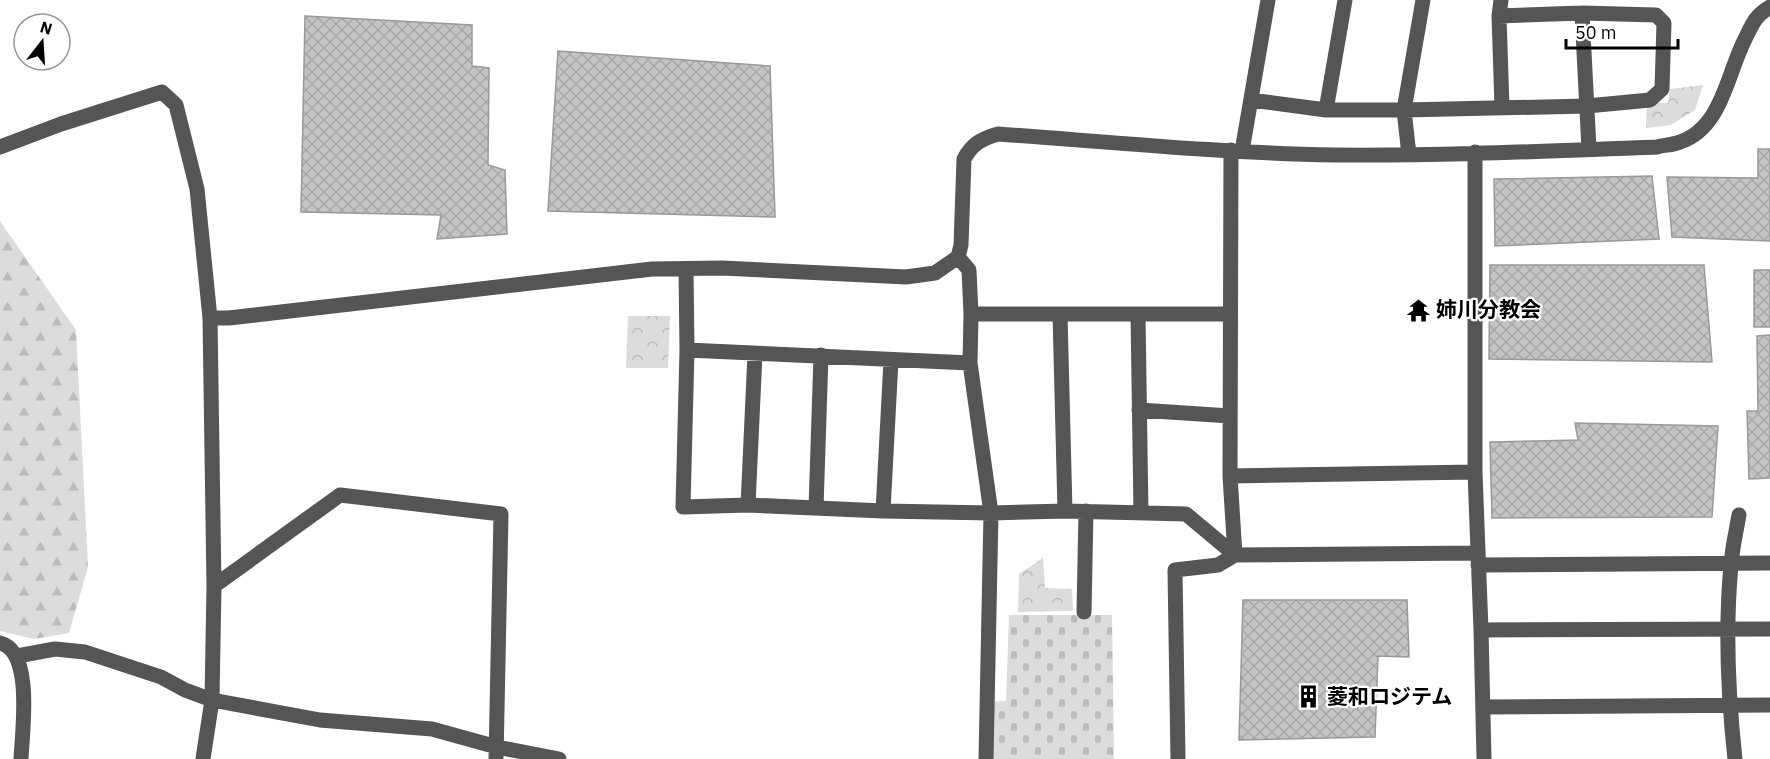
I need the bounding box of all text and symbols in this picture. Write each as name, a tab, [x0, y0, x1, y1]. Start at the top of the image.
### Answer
north arrow	[12, 12, 72, 72]
scale bar	[1566, 12, 1678, 50]
text: N	[38, 16, 55, 39]
text: 50 m	[1575, 21, 1617, 44]
place label: 姉川分教会	[1436, 295, 1541, 323]
temple icon: 姉川分教会	[1405, 297, 1431, 323]
place label: 菱和ロジテム	[1327, 682, 1452, 710]
building icon: 菱和ロジテム	[1296, 684, 1322, 710]

